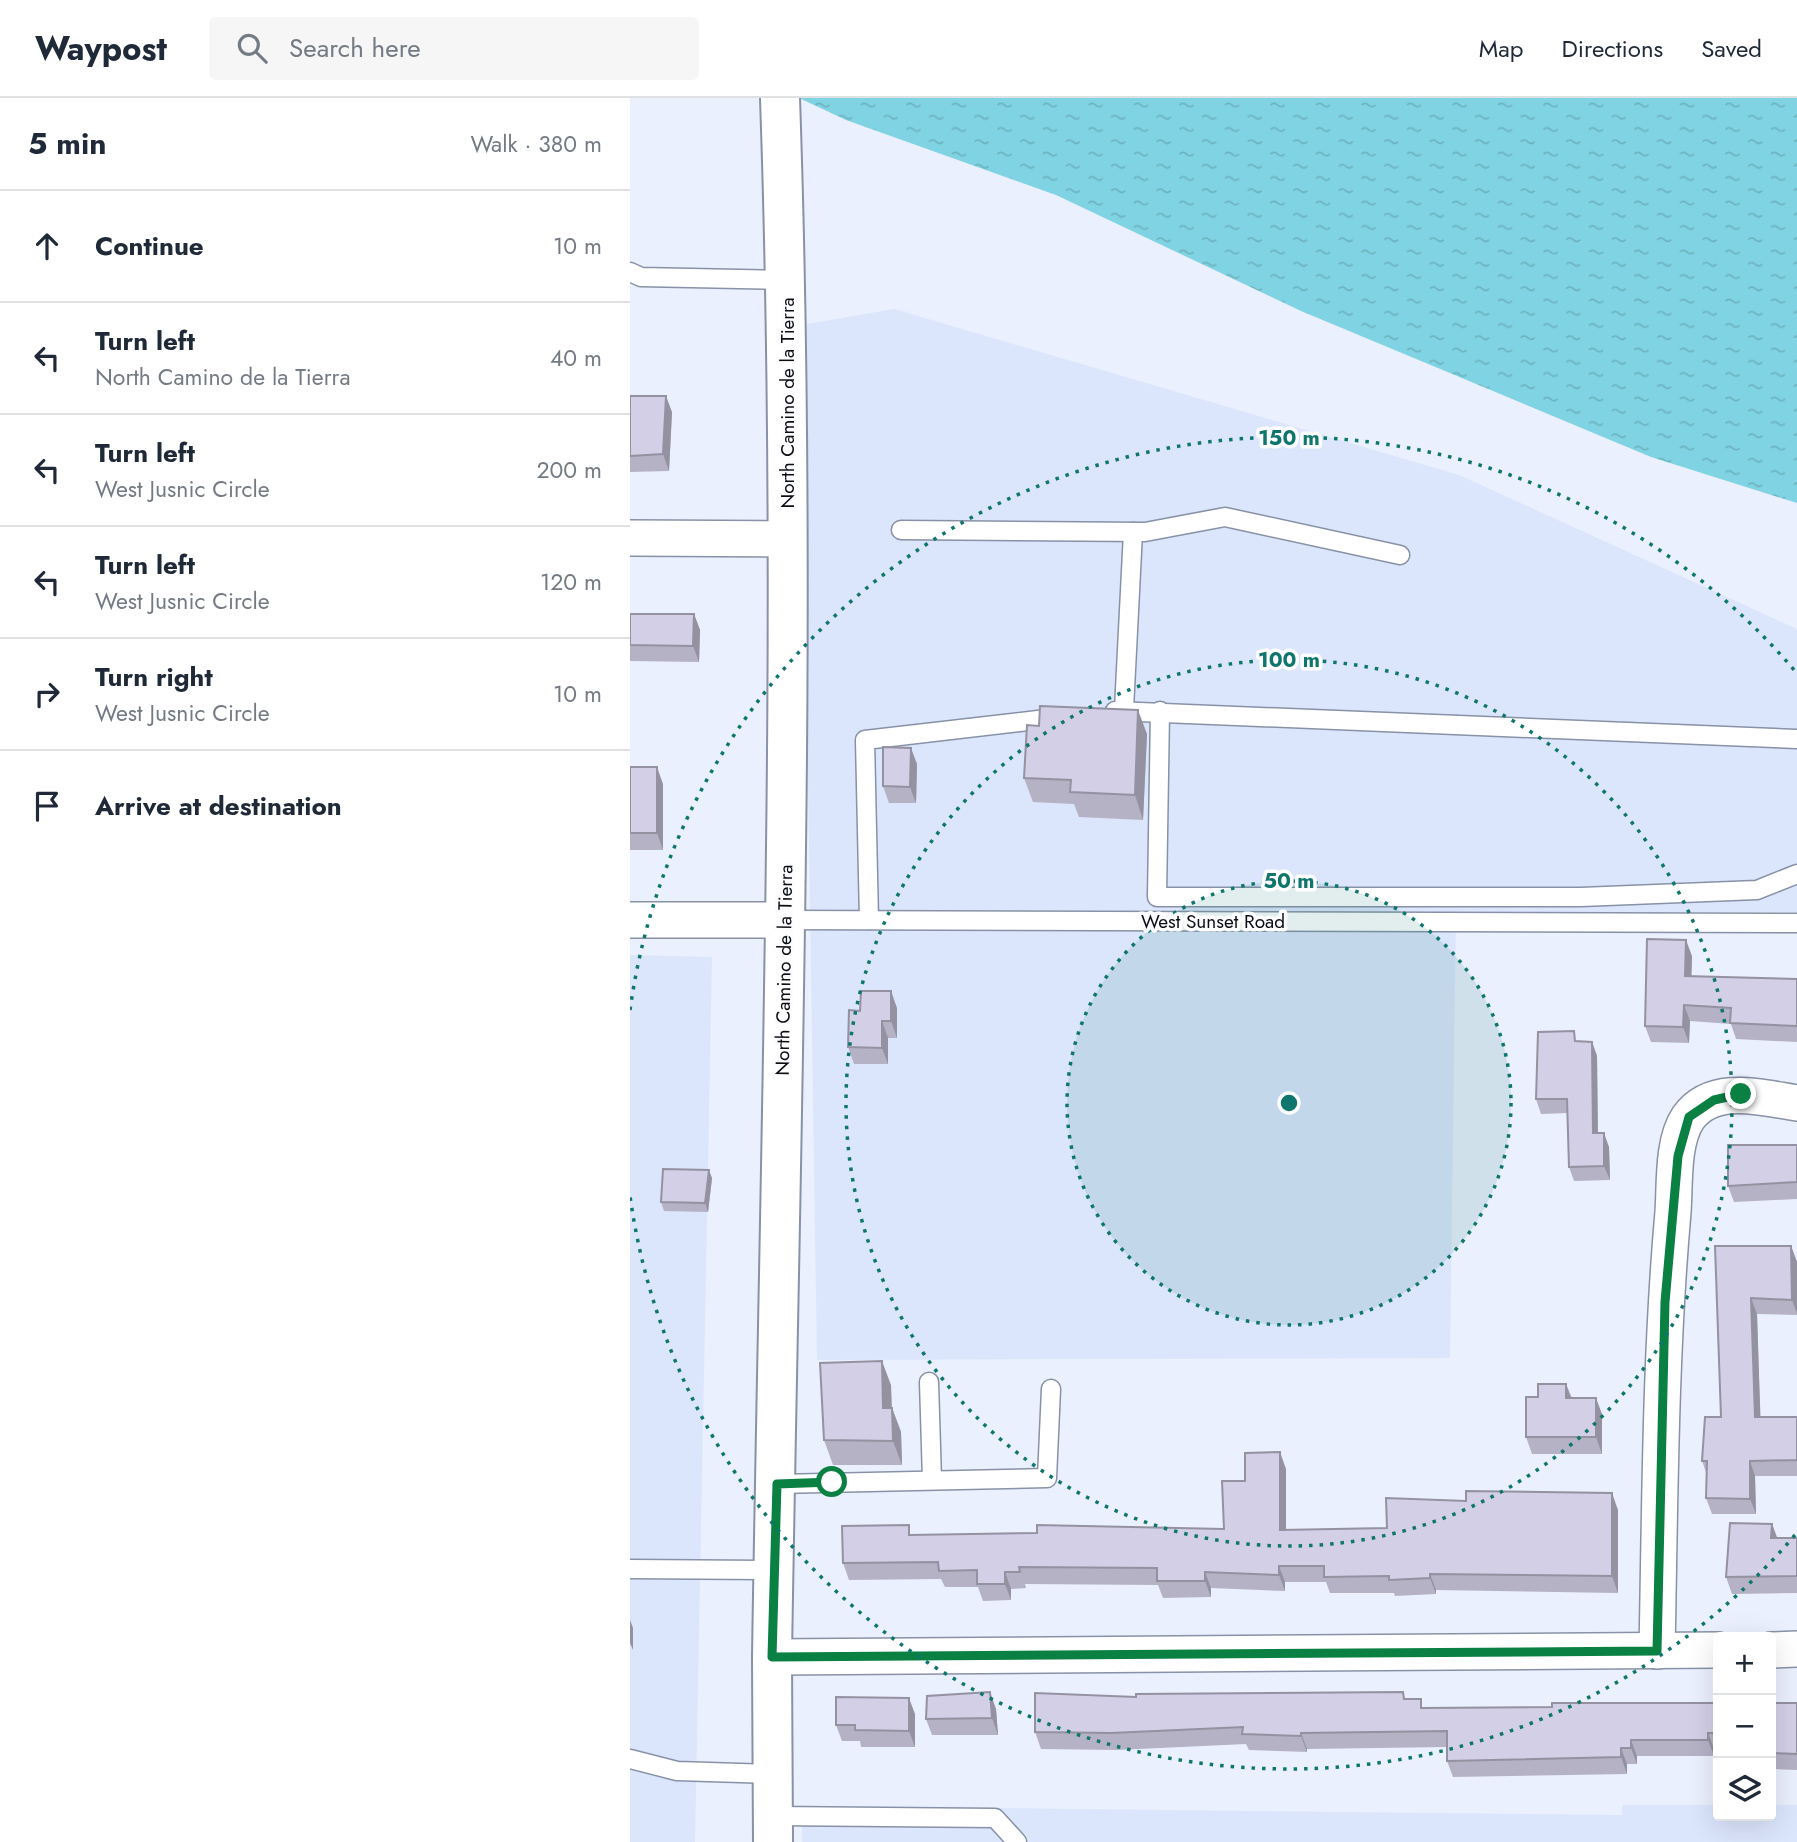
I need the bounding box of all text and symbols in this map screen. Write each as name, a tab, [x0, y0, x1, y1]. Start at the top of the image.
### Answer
search box	[209, 17, 699, 80]
text: Waypost	[35, 25, 167, 72]
icon: search	[233, 29, 271, 67]
text: Search here	[289, 29, 421, 67]
text: Map	[1479, 31, 1524, 66]
text: Directions	[1562, 31, 1663, 66]
text: Saved	[1701, 31, 1762, 66]
text: 5 min	[28, 122, 106, 165]
text: Walk · 380 m	[471, 127, 602, 161]
icon: ahead	[28, 227, 66, 265]
text: Continue	[95, 227, 204, 265]
text: 10 m	[553, 229, 602, 263]
street label: North Camino de la Tierra	[774, 297, 801, 509]
text: Turn left	[95, 322, 195, 360]
icon: left	[28, 339, 66, 377]
text: 40 m	[550, 341, 602, 375]
text: North Camino de la Tierra	[95, 360, 351, 394]
text: 150 m	[1258, 423, 1320, 453]
text: Turn left	[95, 434, 195, 472]
icon: left	[28, 451, 66, 489]
text: 200 m	[536, 453, 602, 487]
text: West Jusnic Circle	[95, 472, 270, 506]
text: Turn left	[95, 546, 195, 584]
icon: left	[28, 563, 66, 601]
text: 120 m	[540, 565, 602, 599]
text: West Jusnic Circle	[95, 584, 270, 618]
text: 100 m	[1258, 645, 1320, 675]
text: Turn right	[95, 658, 213, 696]
icon: right	[28, 675, 66, 713]
text: 10 m	[553, 677, 602, 711]
text: West Jusnic Circle	[95, 696, 270, 730]
icon: arrive	[28, 787, 66, 825]
text: Arrive at destination	[95, 787, 342, 825]
street label: North Camino de la Tierra	[769, 864, 799, 1076]
text: 50 m	[1264, 866, 1314, 896]
street label: West Sunset Road	[1141, 908, 1285, 935]
route end	[1725, 1078, 1756, 1109]
centre of rings	[1277, 1091, 1301, 1115]
route start	[816, 1466, 847, 1497]
map controls	[1713, 1632, 1776, 1821]
button: +	[1713, 1632, 1776, 1695]
button: −	[1713, 1695, 1776, 1758]
button: layers	[1713, 1758, 1776, 1821]

